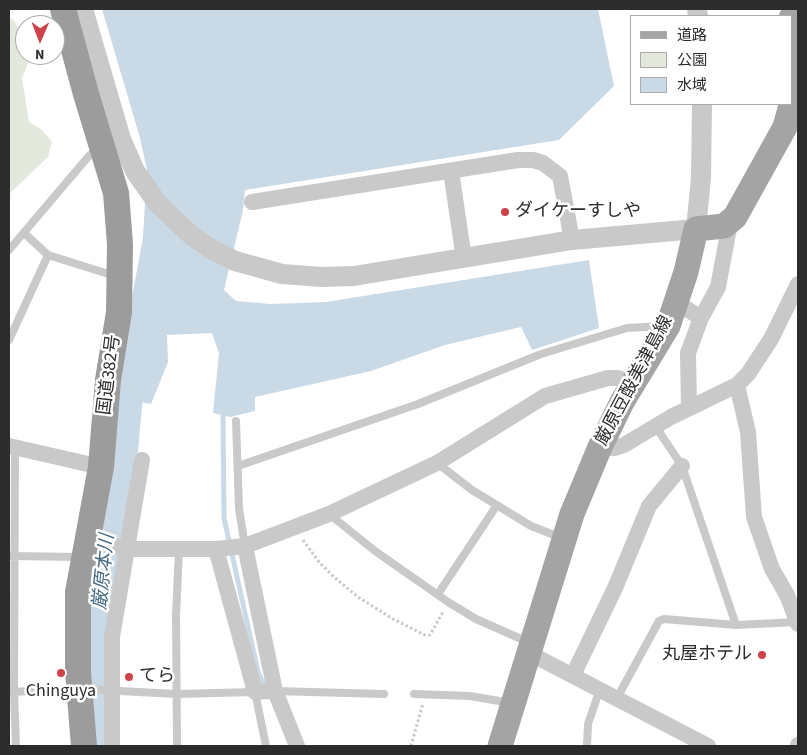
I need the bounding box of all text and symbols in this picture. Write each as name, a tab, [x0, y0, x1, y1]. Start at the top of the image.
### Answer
north arrow	[15, 15, 65, 65]
legend	[630, 15, 792, 105]
text: 道路	[677, 25, 707, 46]
text: N	[35, 44, 45, 64]
text: 公園	[677, 50, 707, 71]
text: 水域	[677, 75, 707, 96]
place label: ダイケーすしや	[515, 201, 641, 223]
marker: ダイケーすしや	[499, 206, 511, 218]
street label: 厳原豆酘美津島線	[592, 312, 678, 450]
street label: 国道382号	[94, 334, 126, 416]
water label: 厳原本川	[90, 533, 120, 611]
place label: 丸屋ホテル	[662, 644, 752, 666]
marker: 丸屋ホテル	[756, 649, 768, 661]
place label: てら	[139, 666, 175, 688]
marker: Chinguya	[55, 667, 67, 679]
marker: てら	[123, 671, 135, 683]
place label: Chinguya	[26, 681, 96, 703]

